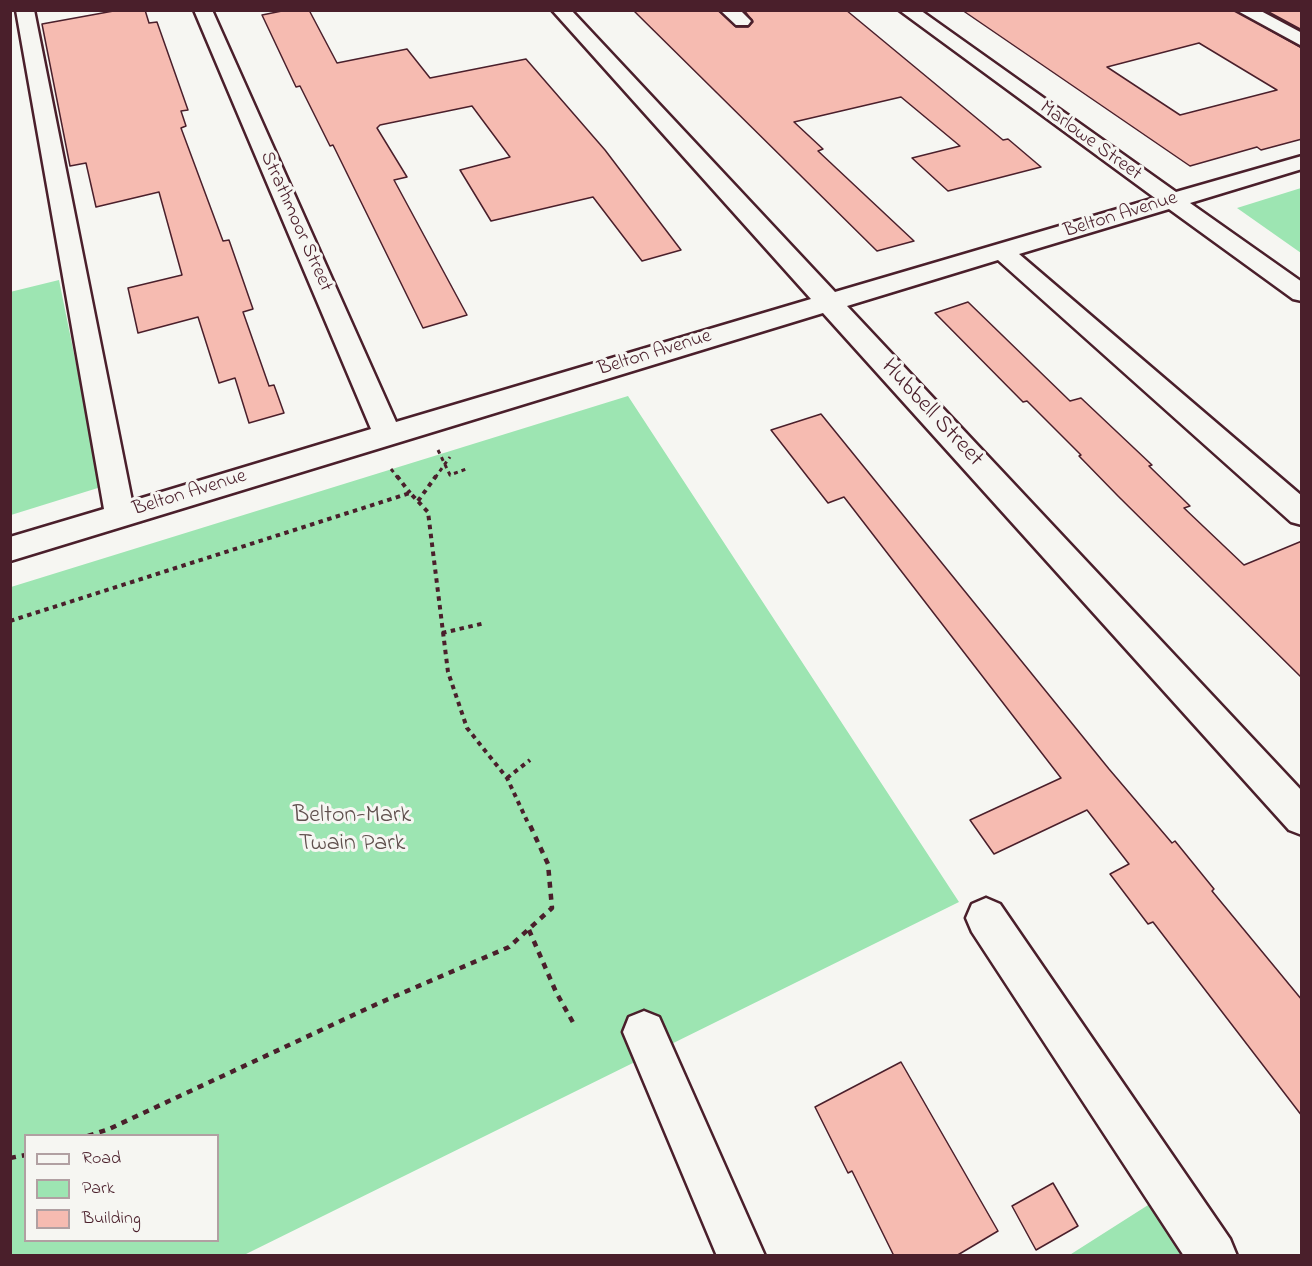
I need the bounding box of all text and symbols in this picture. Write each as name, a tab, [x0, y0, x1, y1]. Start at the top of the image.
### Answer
street label: Marlowe Street	[1034, 97, 1146, 187]
street label: Strathmoor Street	[253, 148, 337, 296]
street label: Belton Avenue	[1061, 187, 1181, 245]
street label: Belton Avenue	[595, 325, 715, 383]
street label: Hubbell Street	[874, 354, 988, 474]
street label: Belton Avenue	[130, 465, 250, 523]
park label: Belton-Mark Twain Park	[293, 803, 411, 859]
legend	[24, 1134, 219, 1242]
text: Road	[82, 1146, 121, 1172]
text: Park	[82, 1176, 115, 1202]
text: Building	[82, 1206, 141, 1232]

